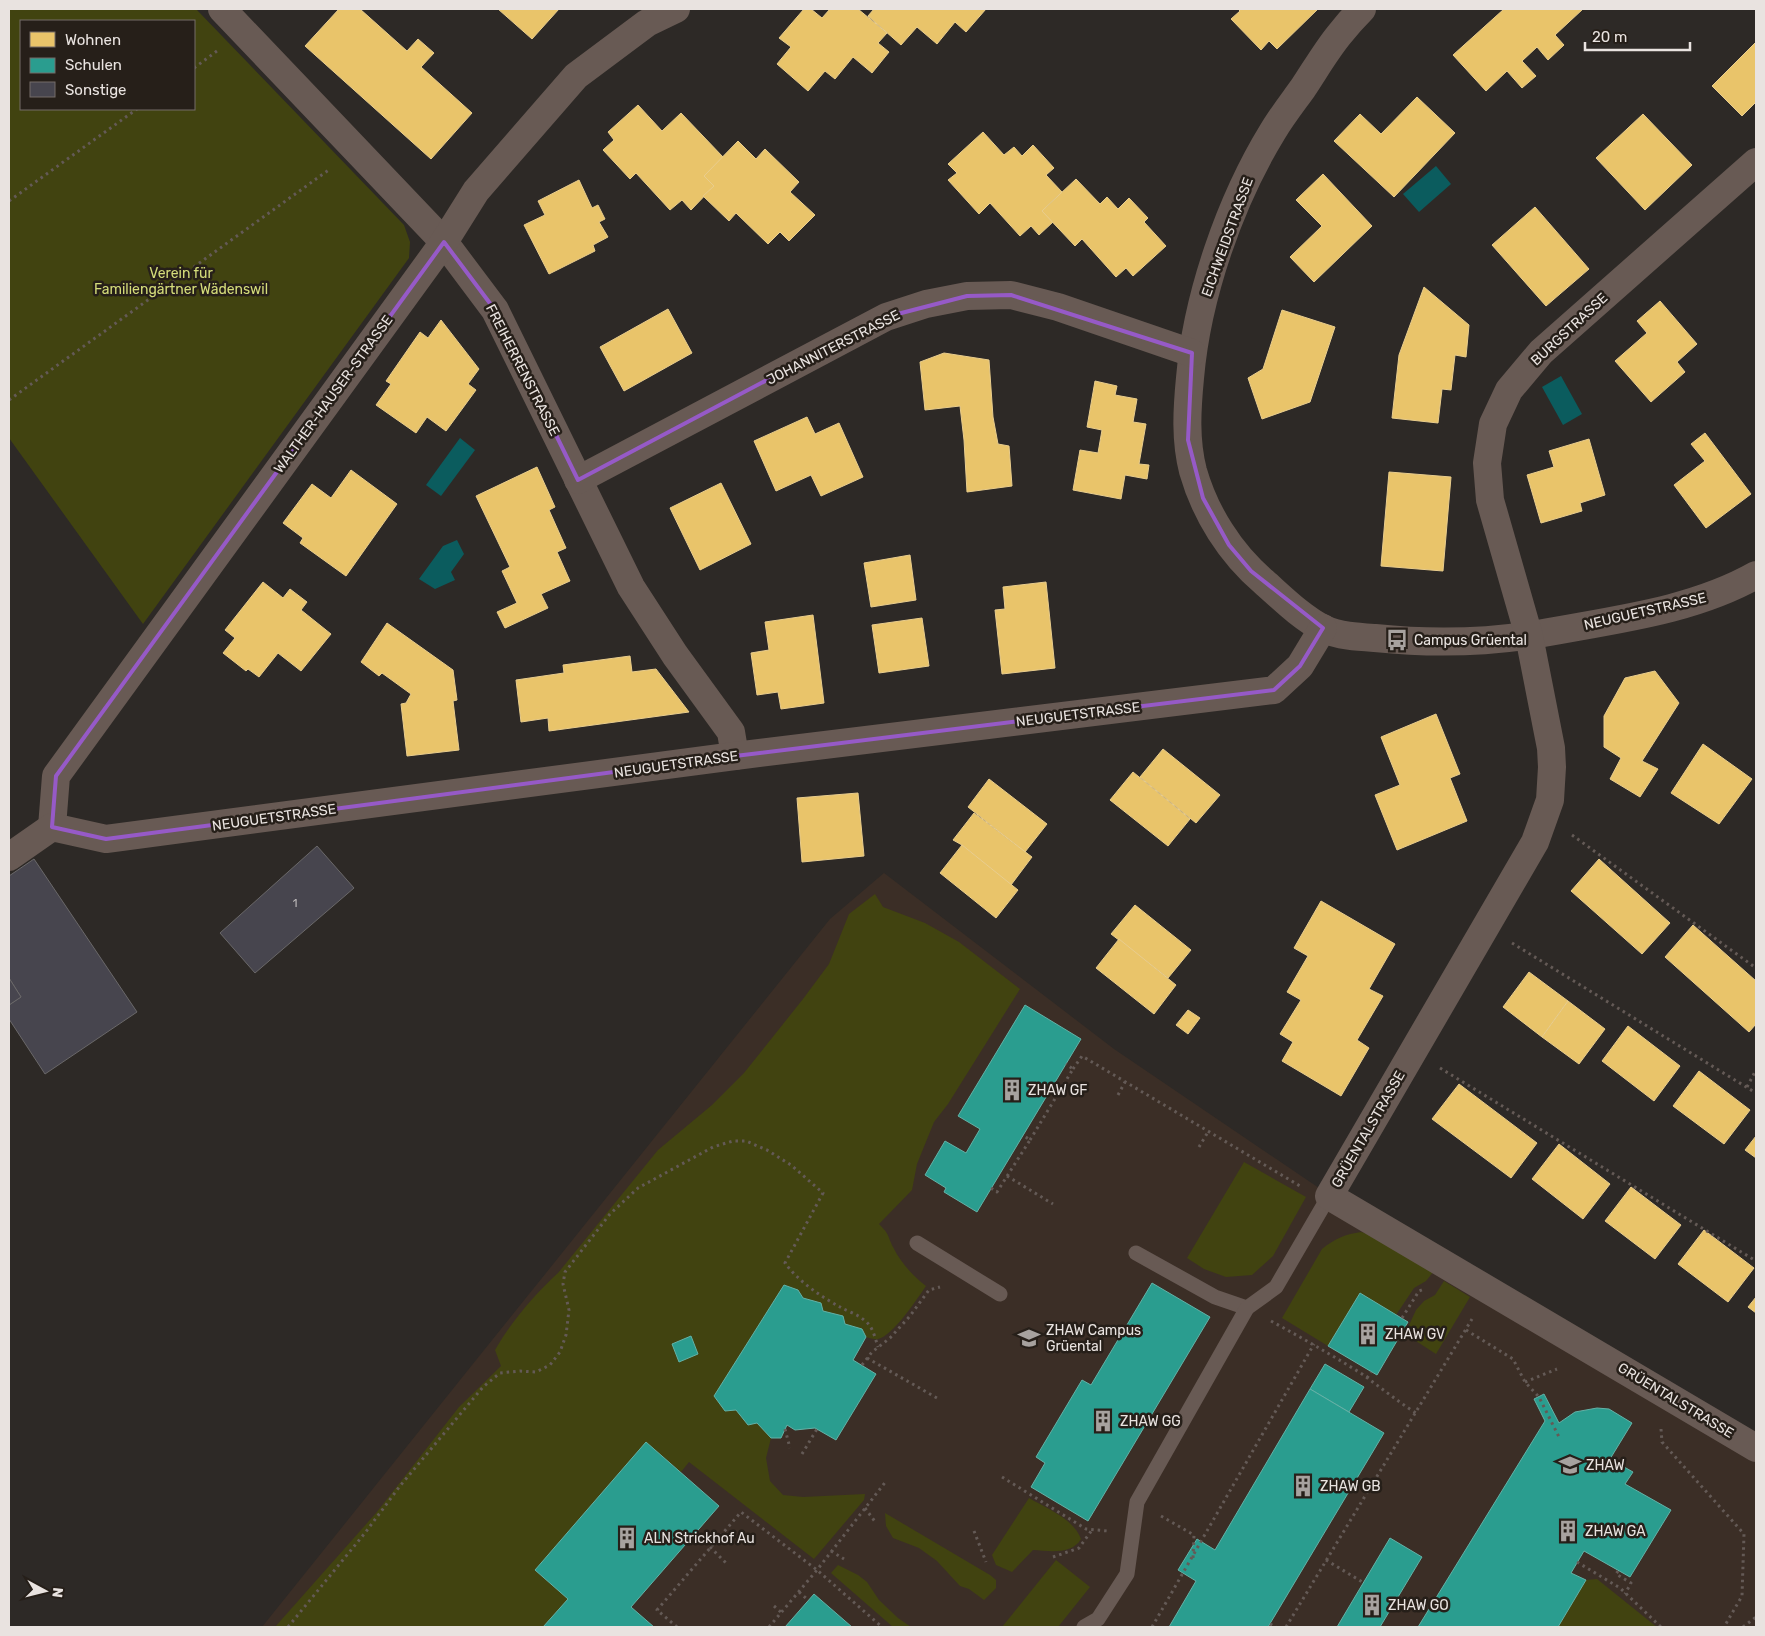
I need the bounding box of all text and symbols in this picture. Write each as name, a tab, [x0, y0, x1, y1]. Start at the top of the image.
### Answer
legend	[20, 20, 195, 110]
scale bar	[1585, 20, 1690, 52]
text: 20 m	[1592, 28, 1627, 46]
text: Wohnen	[65, 31, 121, 49]
text: Schulen	[65, 56, 122, 74]
text: Sonstige	[65, 81, 127, 99]
street label: EICHWEIDSTRASSE	[1198, 175, 1257, 299]
park label: Verein für Familiengärtner Wädenswil	[94, 265, 268, 298]
street label: BURGSTRASSE	[1527, 289, 1611, 369]
street label: FREIHERRENSTRASSE	[482, 301, 563, 439]
street label: JOHANNITERSTRASSE	[764, 306, 903, 389]
street label: WALTHER-HAUSER-STRASSE	[270, 312, 396, 477]
street label: NEUGUETSTRASSE	[1582, 589, 1708, 634]
bus stop icon: Campus Grüental	[1384, 627, 1410, 653]
place label: Campus Grüental	[1414, 632, 1527, 649]
street label: NEUGUETSTRASSE	[1015, 698, 1141, 731]
street label: NEUGUETSTRASSE	[613, 747, 739, 782]
street label: NEUGUETSTRASSE	[211, 800, 337, 835]
house number: 1	[293, 897, 297, 910]
street label: GRÜENTALSTRASSE	[1328, 1068, 1409, 1191]
building icon: ZHAW GF	[999, 1077, 1025, 1103]
place label: ZHAW GF	[1028, 1082, 1088, 1099]
building icon: ZHAW GV	[1355, 1321, 1381, 1347]
place label: ZHAW Campus Grüental	[1046, 1322, 1141, 1355]
school or university icon: ZHAW Campus Grüental	[1016, 1325, 1042, 1351]
place label: ZHAW GV	[1385, 1326, 1445, 1343]
street label: GRÜENTALSTRASSE	[1615, 1359, 1737, 1442]
building icon: ZHAW GG	[1090, 1408, 1116, 1434]
place label: ZHAW GG	[1120, 1413, 1181, 1430]
school or university icon: ZHAW	[1557, 1452, 1583, 1478]
place label: ZHAW	[1586, 1457, 1625, 1474]
building icon: ZHAW GB	[1290, 1473, 1316, 1499]
place label: ZHAW GB	[1320, 1478, 1381, 1495]
building icon: ZHAW GA	[1555, 1518, 1581, 1544]
place label: ZHAW GA	[1585, 1523, 1646, 1540]
building icon: ALN Strickhof Au	[614, 1525, 640, 1551]
place label: ALN Strickhof Au	[644, 1530, 755, 1547]
north arrow	[20, 1566, 70, 1616]
text: N	[48, 1586, 66, 1599]
building icon: ZHAW GO	[1359, 1592, 1385, 1618]
place label: ZHAW GO	[1388, 1597, 1449, 1614]

